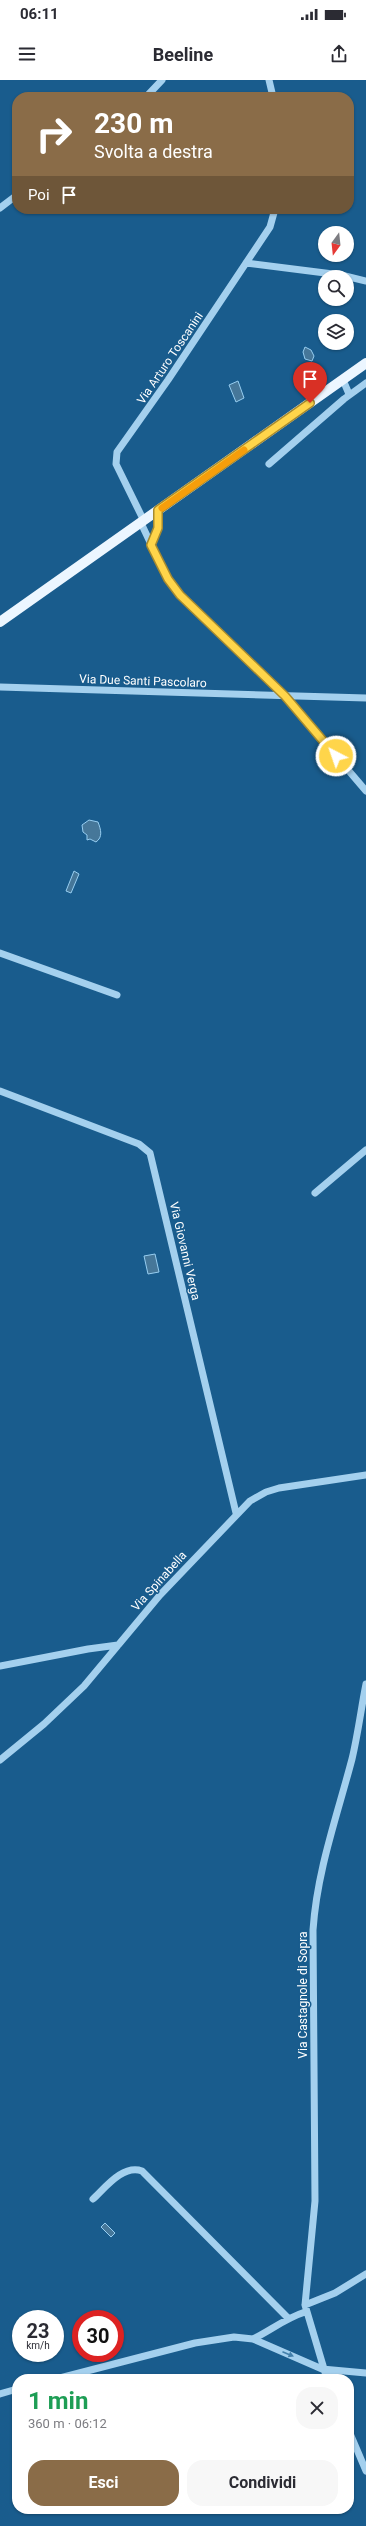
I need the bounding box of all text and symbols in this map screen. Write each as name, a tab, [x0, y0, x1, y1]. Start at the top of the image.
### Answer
text: 06:11	[20, 5, 59, 23]
icon: menu	[16, 43, 38, 65]
icon: share	[328, 43, 350, 65]
text: Beeline	[153, 44, 213, 65]
text: 230 m	[94, 107, 173, 140]
icon: right	[28, 108, 80, 160]
text: Svolta a destra	[94, 141, 213, 162]
icon: arrive	[58, 184, 80, 206]
text: Poi	[28, 186, 50, 204]
north arrow	[318, 226, 354, 262]
map controls	[318, 226, 354, 350]
button: search	[318, 270, 354, 306]
street label: Via Arturo Toscanini	[134, 309, 206, 407]
button: layers	[318, 314, 354, 350]
pin	[293, 362, 327, 403]
icon: arrive	[299, 368, 321, 390]
street label: Via Due Santi Pascolaro	[79, 672, 207, 690]
position arrow	[315, 735, 357, 777]
street label: Via Giovanni Verga	[167, 1201, 203, 1301]
street label: Via Spinabella	[129, 1548, 189, 1614]
street label: Via Castagnole di Sopra	[296, 1931, 310, 2059]
speed limit sign: 30	[72, 2310, 124, 2362]
text: 23	[27, 2319, 49, 2343]
text: km/h	[26, 2340, 50, 2351]
one-way arrow	[282, 2351, 293, 2357]
text: 1 min	[28, 2387, 88, 2415]
button: close	[296, 2387, 338, 2429]
text: 360 m · 06:12	[28, 2416, 107, 2431]
button: Esci	[28, 2460, 179, 2506]
button: Condividi	[187, 2460, 338, 2506]

